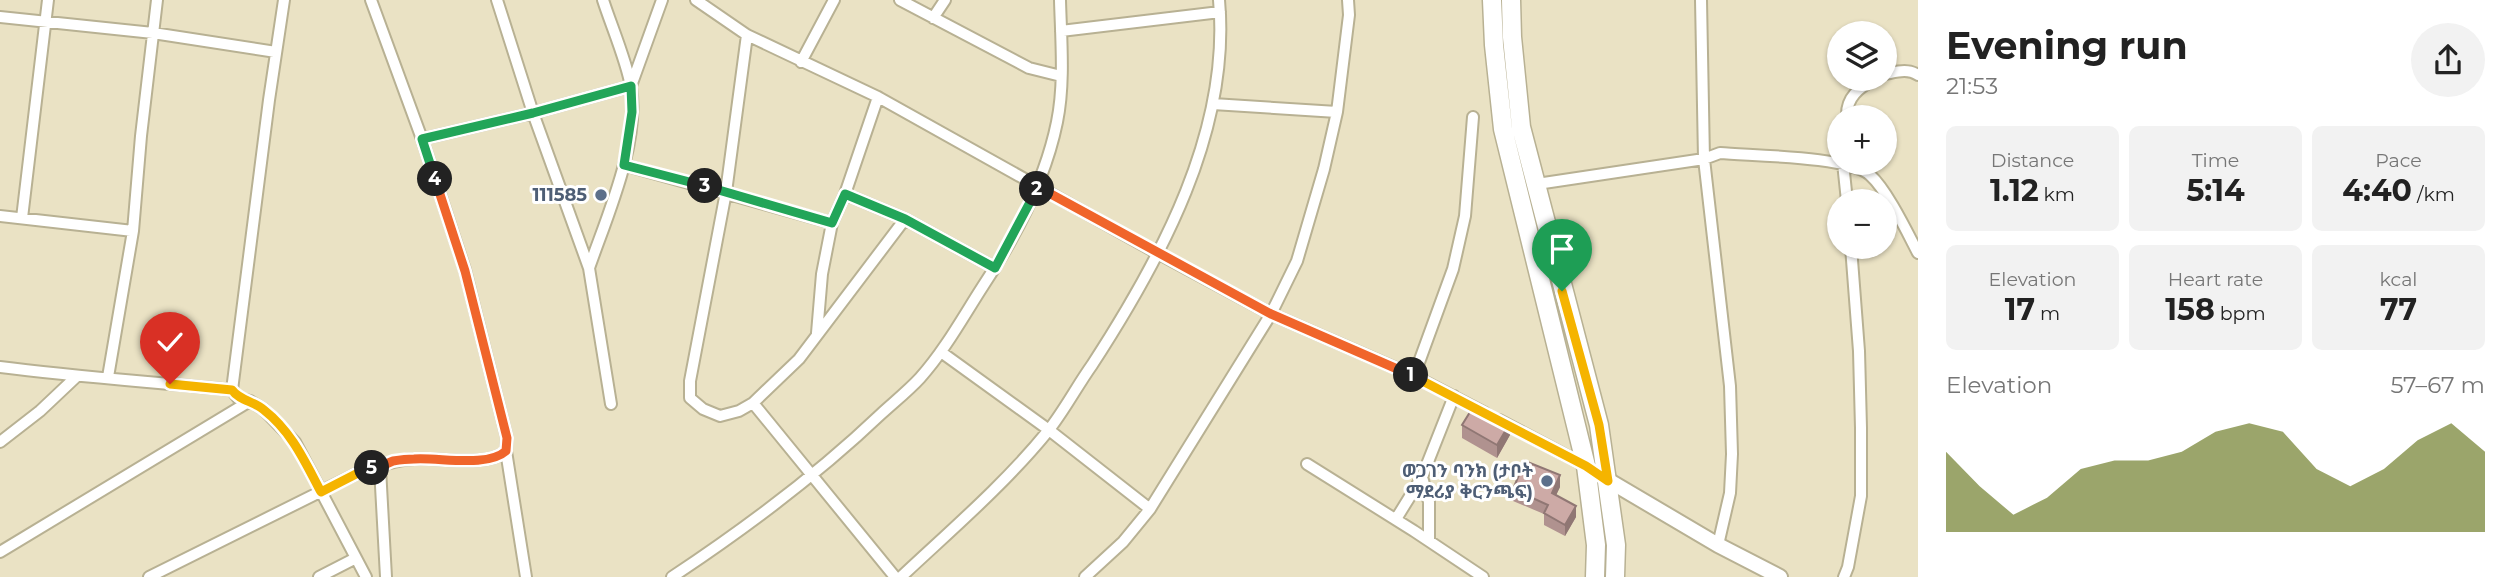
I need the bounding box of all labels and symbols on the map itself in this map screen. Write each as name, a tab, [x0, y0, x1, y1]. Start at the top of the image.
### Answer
pin: 4	[418, 162, 452, 196]
pin: 3	[688, 168, 722, 204]
pin: 2	[1020, 172, 1054, 206]
place label: 111585	[533, 184, 587, 206]
marker: 111585	[593, 187, 609, 203]
pin	[1532, 219, 1592, 291]
pin	[140, 312, 200, 384]
pin: 1	[1394, 358, 1428, 392]
pin: 5	[354, 450, 390, 486]
place label: ወጋገን ባንክ (ታቦት ማደሪያ ቅርንጫፍ)	[1402, 460, 1533, 503]
marker: ወጋገን ባንክ (ታቦት ማደሪያ ቅርንጫፍ)	[1539, 473, 1555, 489]

